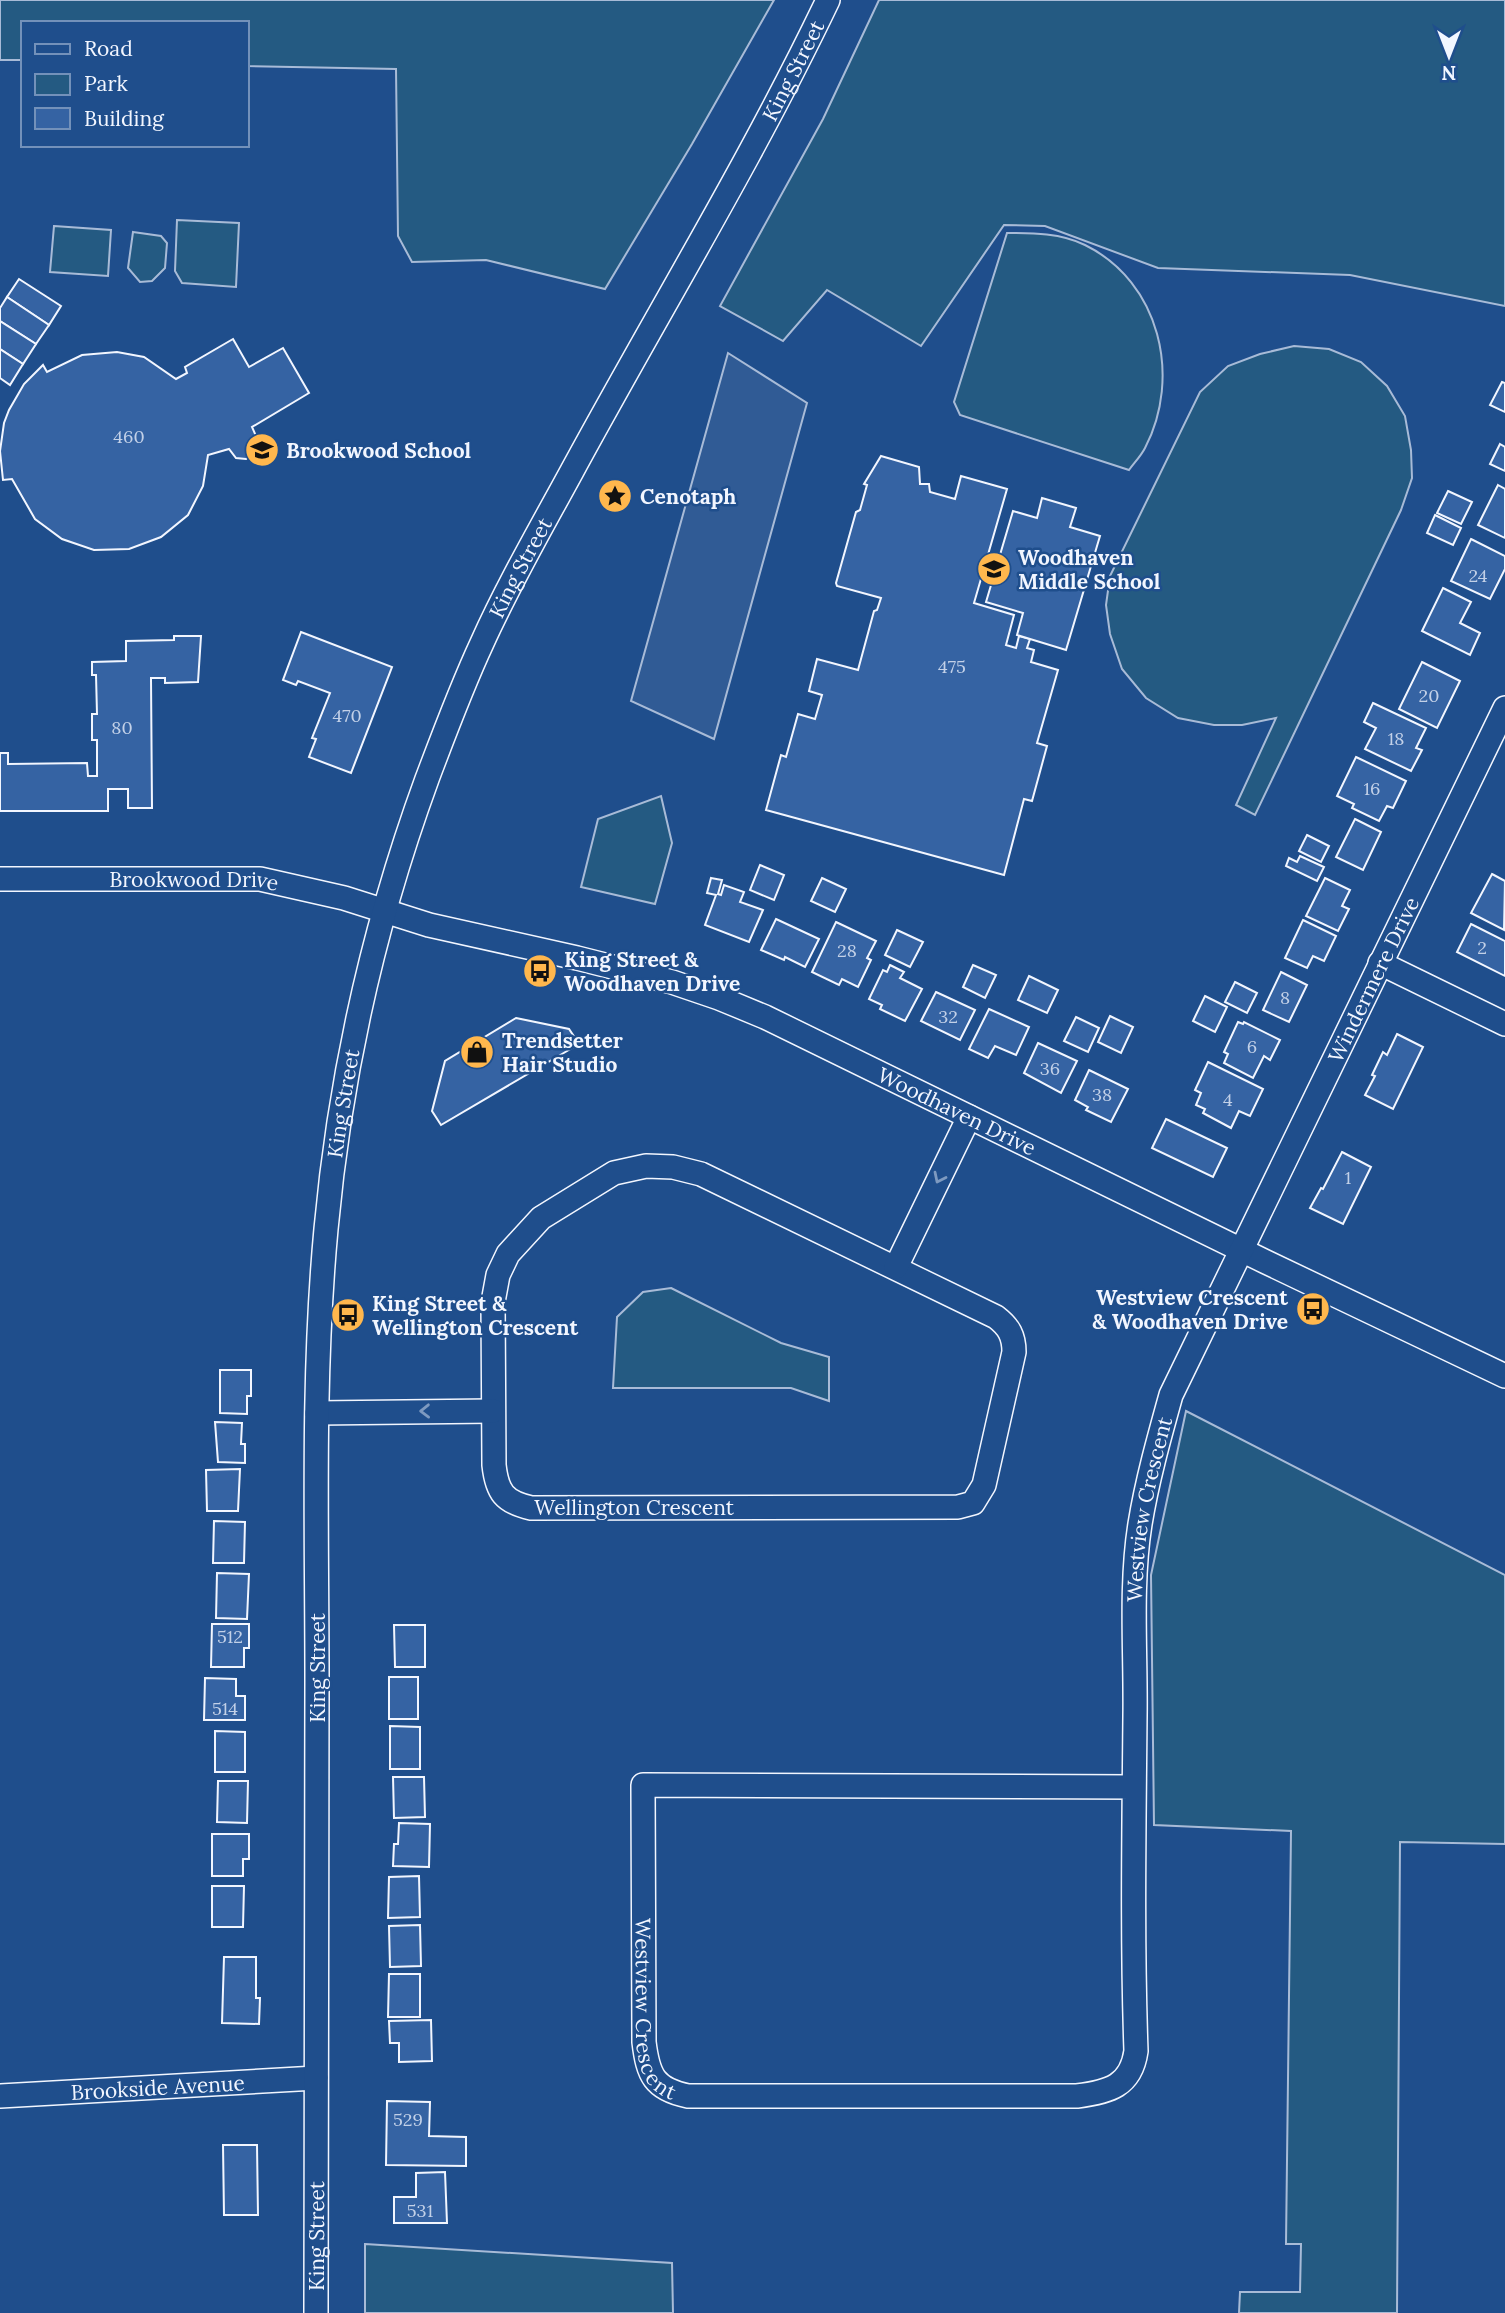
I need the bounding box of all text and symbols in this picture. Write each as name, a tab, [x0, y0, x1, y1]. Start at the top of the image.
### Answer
street label: King Street	[756, 15, 830, 126]
legend	[21, 21, 248, 147]
north arrow	[1414, 21, 1484, 91]
text: Road	[84, 35, 133, 62]
text: N	[1441, 61, 1456, 85]
text: Park	[84, 70, 128, 97]
text: Building	[84, 105, 164, 132]
house number: 460	[113, 425, 145, 448]
school or university icon: Brookwood School	[243, 431, 281, 469]
place label: Brookwood School	[286, 437, 472, 464]
place icon: Cenotaph	[596, 477, 634, 515]
place label: Cenotaph	[640, 483, 736, 510]
street label: King Street	[482, 512, 558, 622]
place label: Woodhaven Middle School	[1018, 544, 1161, 595]
school or university icon: Woodhaven Middle School	[975, 550, 1013, 588]
house number: 24	[1468, 564, 1488, 587]
house number: 475	[938, 655, 966, 678]
house number: 20	[1419, 684, 1439, 707]
house number: 470	[332, 704, 362, 727]
house number: 80	[111, 716, 133, 739]
house number: 18	[1388, 727, 1404, 750]
house number: 16	[1364, 777, 1380, 800]
street label: Brookwood Drive	[109, 865, 281, 896]
street label: Windermere Drive	[1321, 892, 1425, 1067]
house number: 2	[1477, 936, 1487, 959]
house number: 28	[837, 939, 857, 962]
place label: King Street & Woodhaven Drive	[564, 946, 740, 997]
bus stop icon: King Street & Woodhaven Drive	[521, 952, 559, 990]
house number: 8	[1280, 986, 1290, 1009]
house number: 32	[938, 1005, 958, 1028]
place label: Trendsetter Hair Studio	[502, 1027, 623, 1078]
shop icon: Trendsetter Hair Studio	[458, 1033, 496, 1071]
house number: 6	[1247, 1035, 1257, 1058]
street label: King Street	[321, 1046, 365, 1159]
house number: 36	[1040, 1057, 1060, 1080]
street label: Woodhaven Drive	[873, 1061, 1041, 1161]
house number: 38	[1092, 1083, 1112, 1106]
house number: 4	[1223, 1088, 1233, 1111]
house number: 1	[1345, 1166, 1351, 1189]
one-way arrow	[934, 1171, 948, 1183]
place label: Westview Crescent & Woodhaven Drive	[1092, 1284, 1288, 1335]
place label: King Street & Wellington Crescent	[372, 1290, 578, 1341]
bus stop icon: Westview Crescent & Woodhaven Drive	[1294, 1290, 1332, 1328]
bus stop icon: King Street & Wellington Crescent	[329, 1296, 367, 1334]
one-way arrow	[419, 1404, 430, 1419]
street label: Westview Crescent	[1121, 1413, 1178, 1602]
street label: Wellington Crescent	[534, 1494, 735, 1521]
street label: King Street	[304, 1612, 331, 1723]
house number: 512	[217, 1625, 243, 1648]
house number: 514	[212, 1697, 238, 1720]
street label: Westview Crescent	[630, 1918, 681, 2105]
street label: Brookside Avenue	[70, 2069, 245, 2105]
house number: 529	[393, 2108, 423, 2131]
street label: King Street	[303, 2180, 330, 2291]
house number: 531	[407, 2199, 433, 2222]

